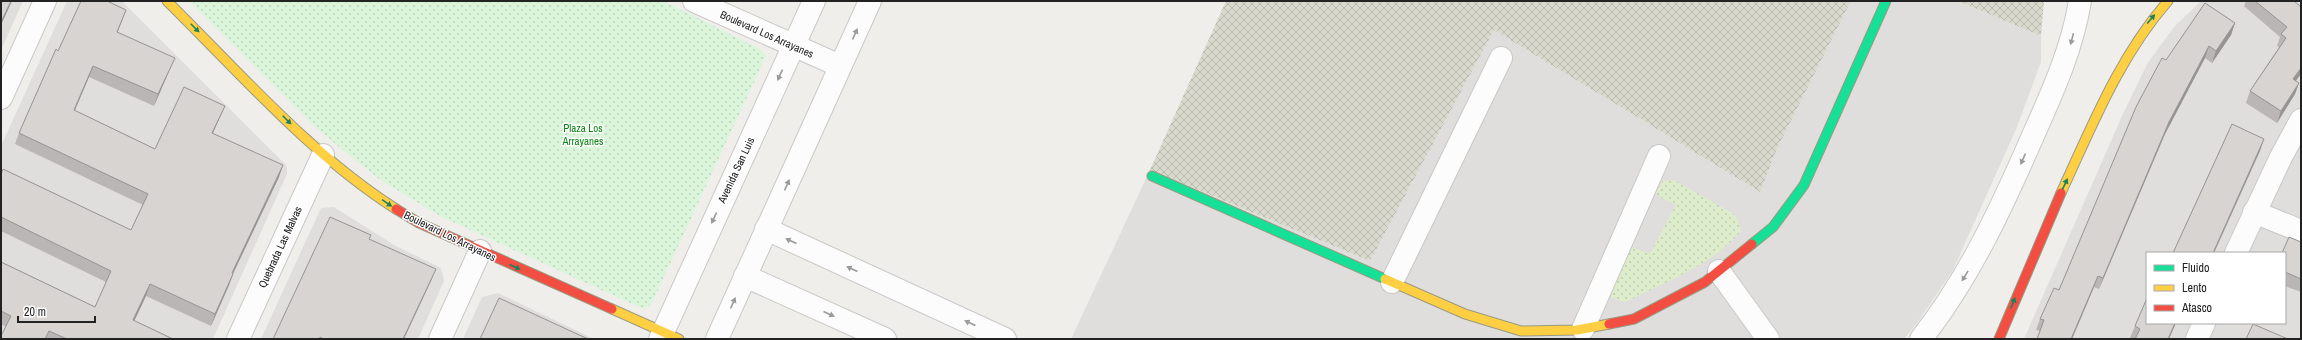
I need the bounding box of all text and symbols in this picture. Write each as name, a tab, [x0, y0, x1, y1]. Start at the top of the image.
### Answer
street label: Boulevard Los Arrayanes	[718, 7, 816, 61]
one-way arrow	[2146, 14, 2155, 25]
one-way arrow	[190, 23, 200, 33]
one-way arrow	[852, 28, 858, 39]
one-way arrow	[2069, 33, 2075, 45]
one-way arrow	[777, 69, 783, 80]
one-way arrow	[282, 115, 292, 125]
park label: Plaza Los Arrayanes	[561, 121, 604, 148]
street label: Avenida San Luis	[714, 134, 758, 206]
one-way arrow	[2020, 154, 2026, 165]
one-way arrow	[2062, 178, 2068, 189]
one-way arrow	[783, 179, 790, 191]
one-way arrow	[381, 199, 392, 207]
street label: Quebrada Las Malvas	[255, 204, 305, 290]
street label: Boulevard Los Arrayanes	[402, 208, 499, 265]
one-way arrow	[711, 213, 717, 224]
one-way arrow	[784, 237, 796, 243]
legend	[2146, 252, 2286, 324]
text: Fluido	[2182, 260, 2209, 276]
one-way arrow	[510, 264, 521, 270]
one-way arrow	[845, 265, 857, 271]
one-way arrow	[1962, 270, 1969, 282]
text: Lento	[2182, 280, 2207, 296]
one-way arrow	[2011, 296, 2017, 308]
scale bar	[18, 298, 95, 324]
one-way arrow	[730, 298, 736, 309]
text: Atasco	[2181, 300, 2212, 316]
text: 20 m	[24, 304, 46, 320]
one-way arrow	[823, 311, 834, 317]
one-way arrow	[964, 320, 975, 326]

